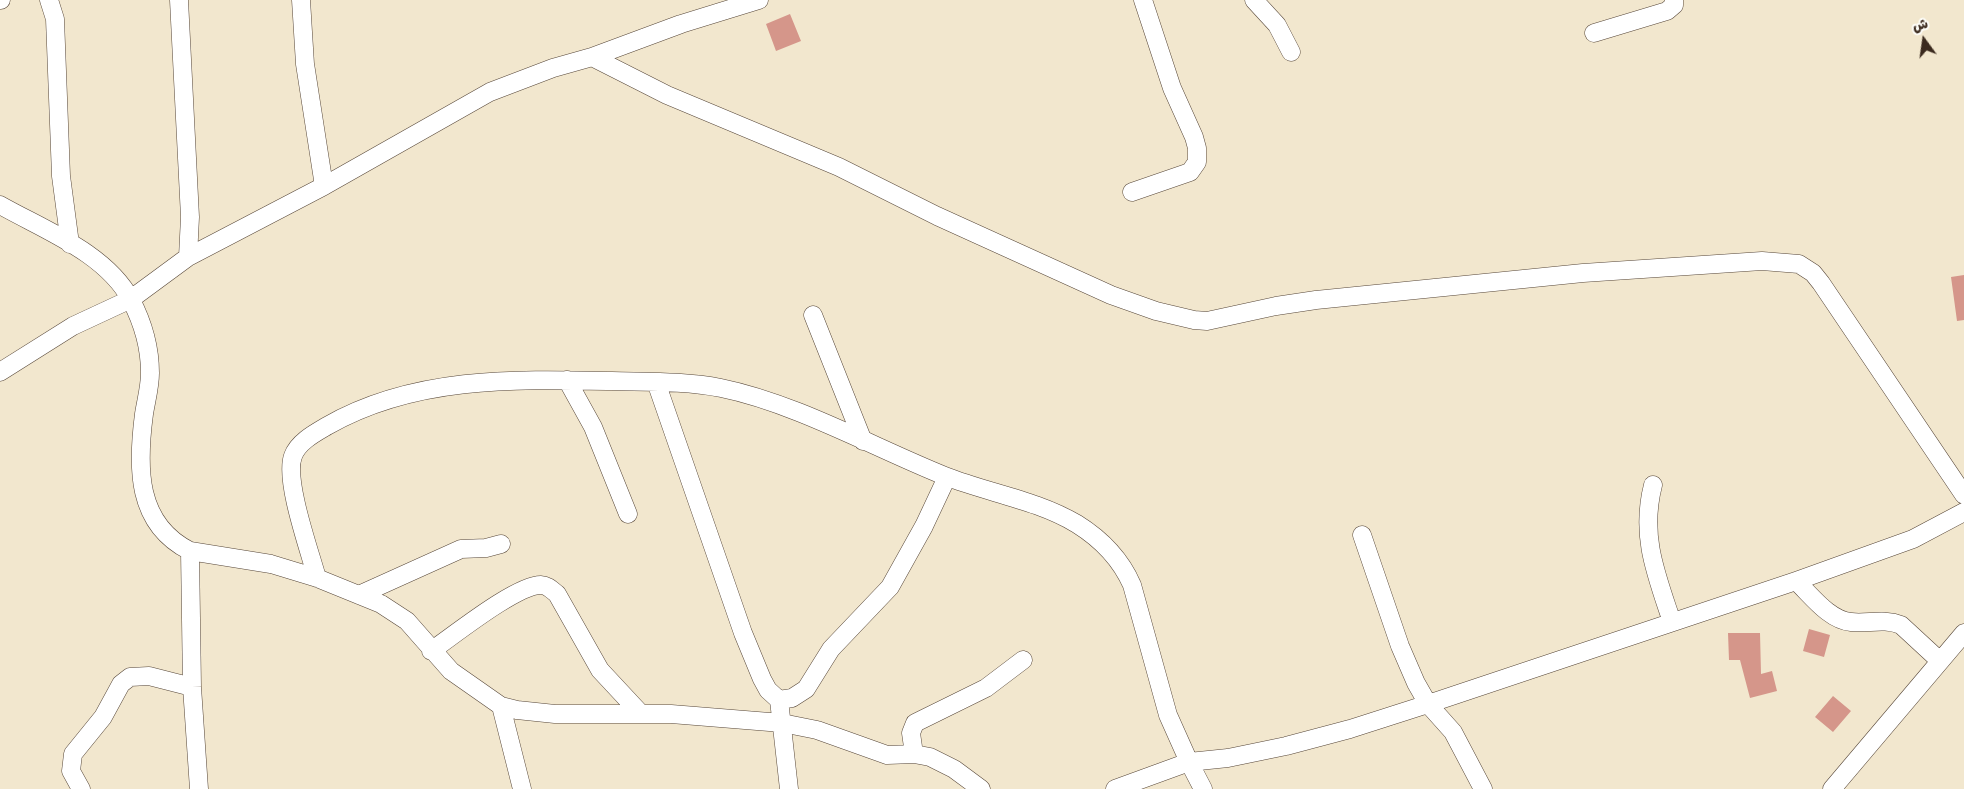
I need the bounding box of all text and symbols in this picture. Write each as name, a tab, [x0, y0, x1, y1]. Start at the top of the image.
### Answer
text: ش	[1910, 13, 1931, 38]
north arrow	[1899, 15, 1949, 65]

